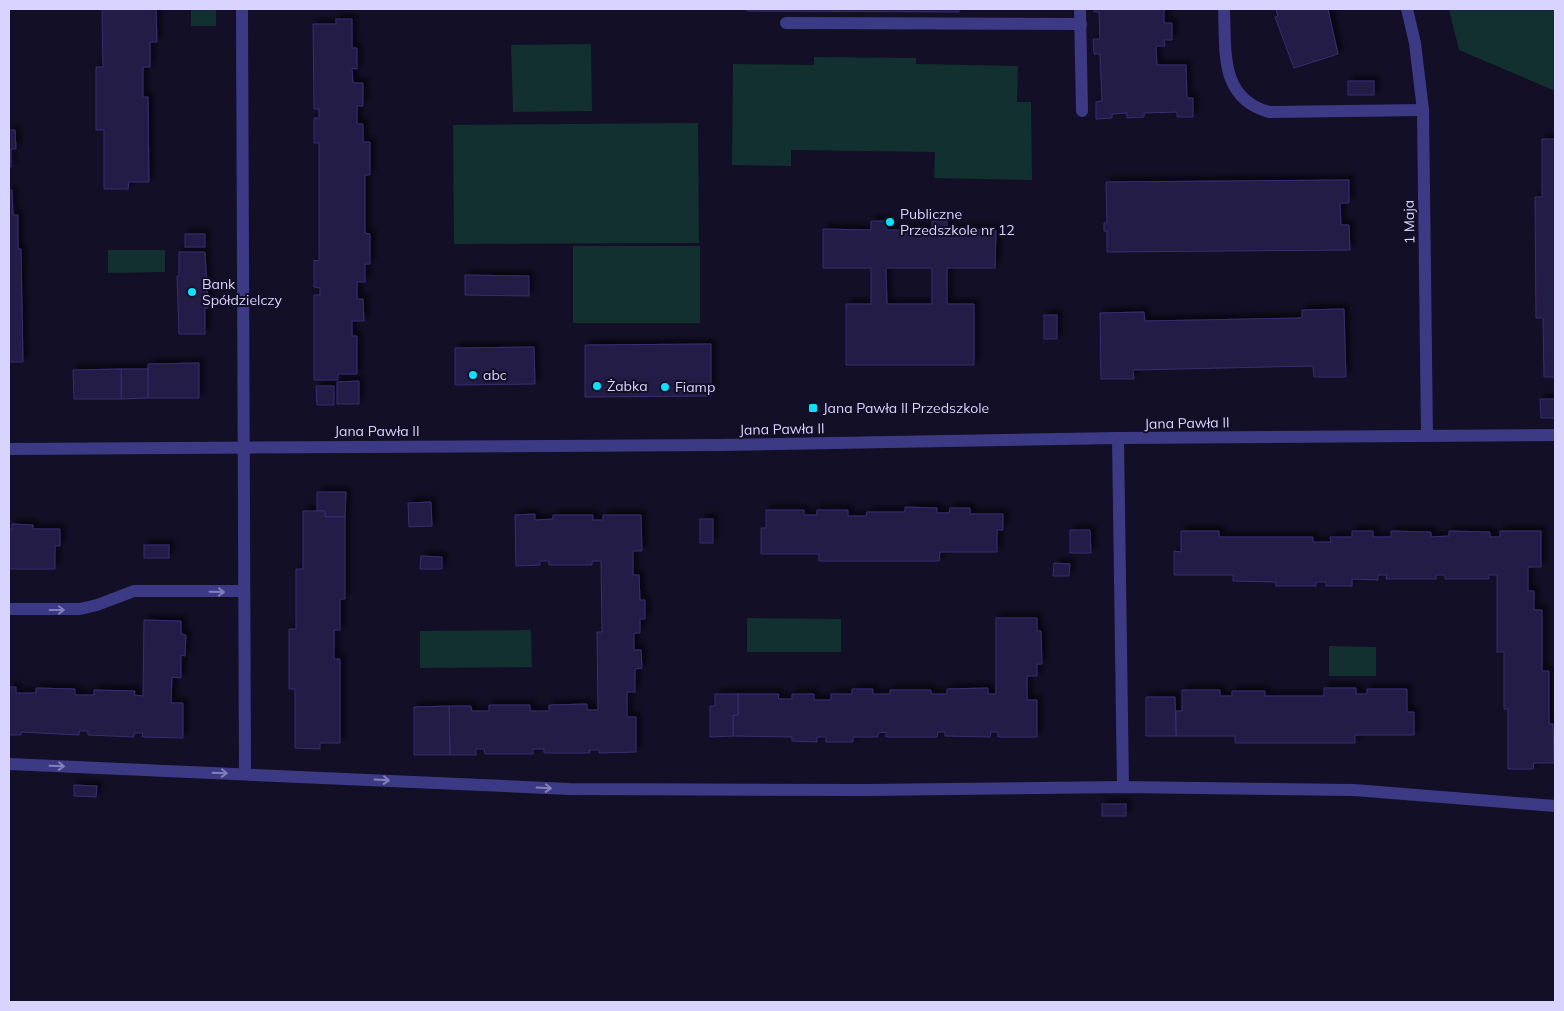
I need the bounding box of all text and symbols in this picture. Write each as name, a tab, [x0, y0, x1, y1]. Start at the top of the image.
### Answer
street label: 1 Maja	[1400, 200, 1418, 244]
place label: Publiczne Przedszkole nr 12	[900, 205, 1015, 239]
marker: Publiczne Przedszkole nr 12	[884, 216, 896, 228]
place label: Bank Spółdzielczy	[202, 275, 283, 309]
marker: Bank Spółdzielczy	[186, 286, 198, 298]
place label: abc	[483, 366, 507, 384]
marker: abc	[467, 369, 479, 381]
place label: Żabka	[607, 377, 648, 395]
place label: Fiamp	[675, 378, 715, 396]
marker: Żabka	[591, 380, 603, 392]
marker: Fiamp	[659, 381, 671, 393]
place label: Jana Pawła II Przedszkole	[823, 399, 989, 417]
marker: Jana Pawła II Przedszkole	[807, 402, 819, 414]
street label: Jana Pawła II	[1144, 413, 1230, 433]
street label: Jana Pawła II	[739, 419, 825, 439]
street label: Jana Pawła II	[334, 422, 420, 440]
one-way arrow	[208, 587, 225, 597]
one-way arrow	[49, 605, 65, 614]
one-way arrow	[49, 761, 65, 770]
one-way arrow	[212, 768, 228, 777]
one-way arrow	[374, 776, 390, 785]
one-way arrow	[536, 784, 552, 793]

